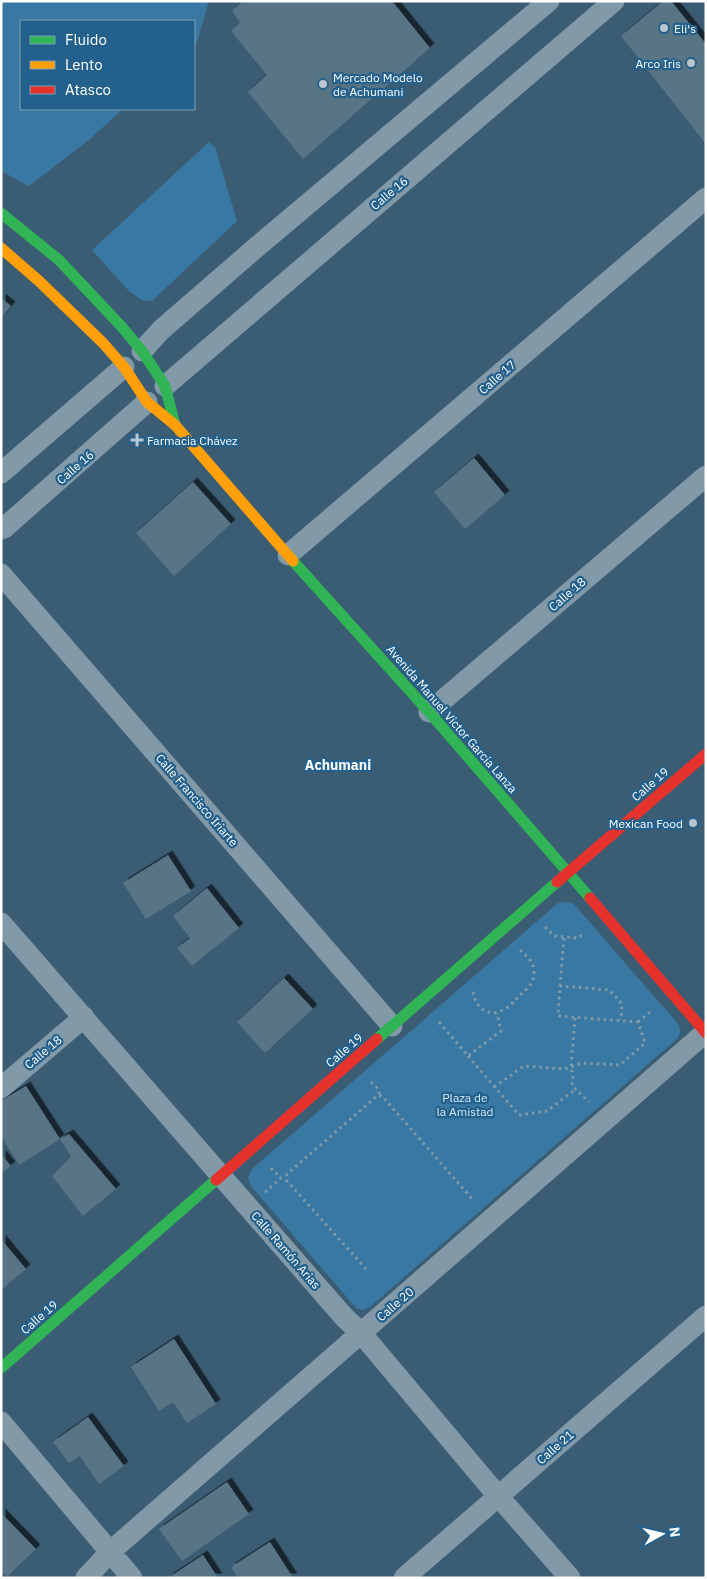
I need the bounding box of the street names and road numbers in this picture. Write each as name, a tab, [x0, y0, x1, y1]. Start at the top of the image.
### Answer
street label: Calle 16	[367, 173, 411, 213]
street label: Calle 17	[475, 357, 519, 397]
street label: Calle 16	[53, 447, 97, 487]
street label: Calle 18	[545, 574, 589, 614]
street label: Avenida Manuel Víctor García Lanza	[384, 642, 521, 797]
street label: Calle Francisco Iriarte	[153, 751, 242, 850]
street label: Calle 19	[628, 764, 672, 804]
street label: Calle 19	[322, 1030, 366, 1070]
street label: Calle 18	[21, 1032, 65, 1072]
street label: Calle Ramón Arias	[248, 1208, 324, 1292]
street label: Calle 20	[373, 1284, 417, 1324]
street label: Calle 19	[17, 1297, 61, 1337]
street label: Calle 21	[533, 1427, 577, 1467]

